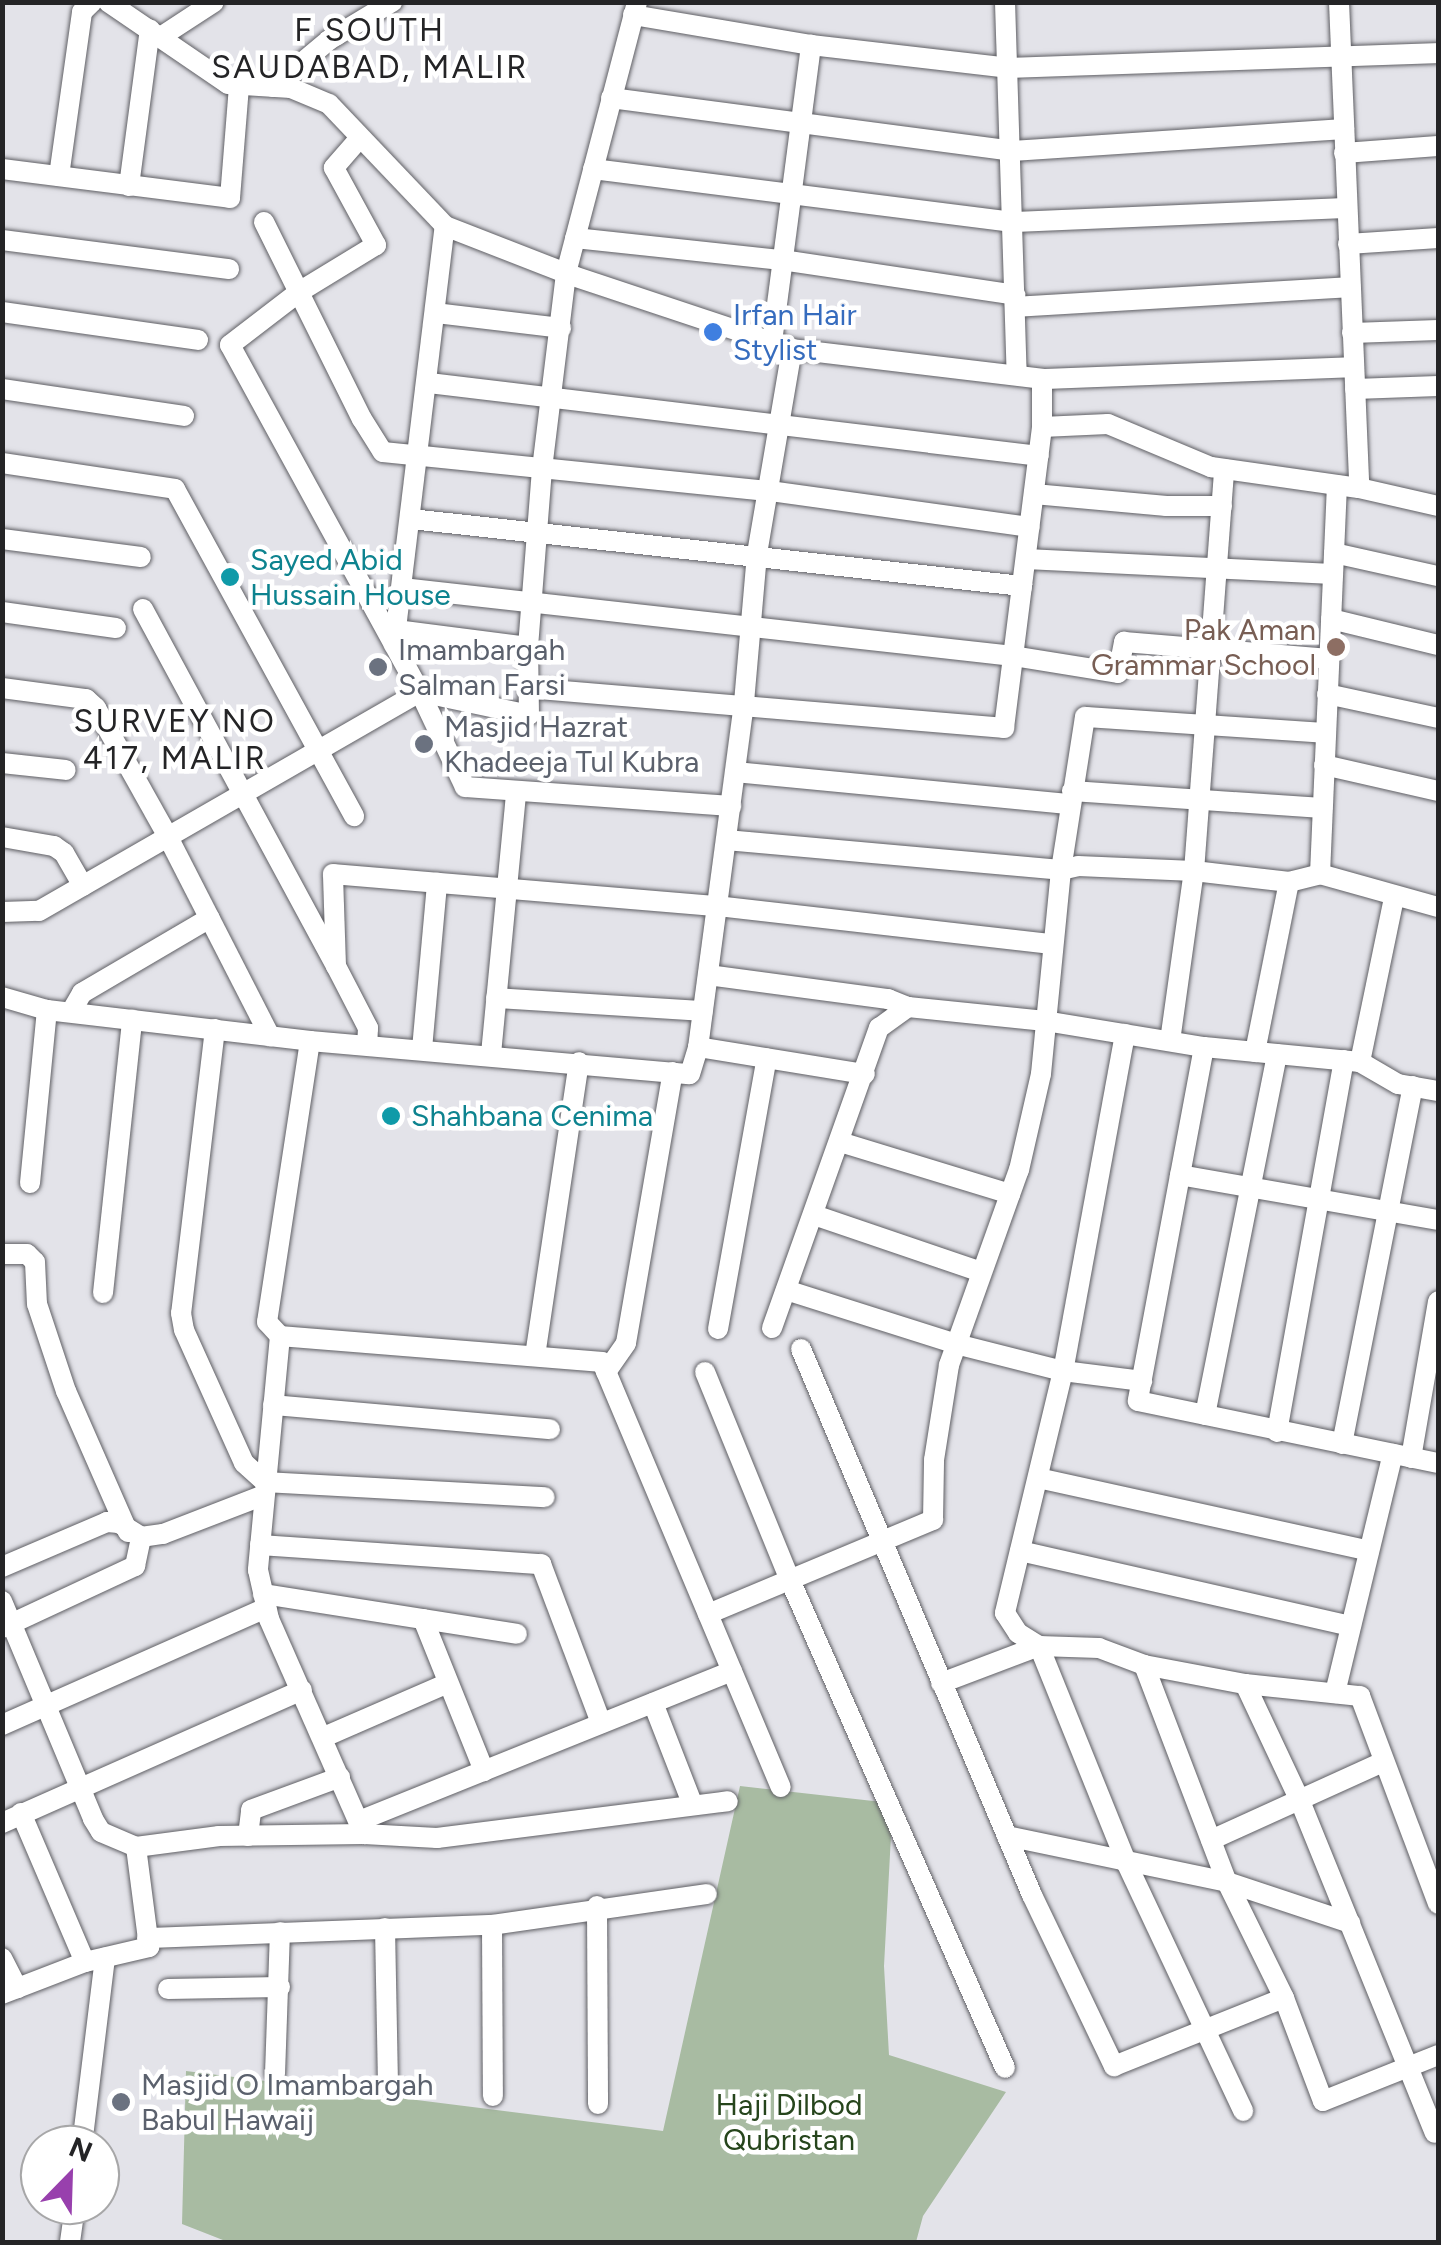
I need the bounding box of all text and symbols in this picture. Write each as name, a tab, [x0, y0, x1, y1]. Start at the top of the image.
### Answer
district label: F SOUTH SAUDABAD, MALIR	[211, 12, 529, 87]
place label: Irfan Hair Stylist	[733, 297, 857, 368]
marker: Irfan Hair Stylist	[702, 321, 724, 343]
place label: Sayed Abid Hussain House	[250, 542, 451, 612]
marker: Sayed Abid Hussain House	[219, 566, 241, 588]
place label: Pak Aman Grammar School	[1091, 612, 1316, 682]
place label: Imambargah Salman Farsi	[398, 632, 566, 702]
marker: Pak Aman Grammar School	[1325, 636, 1347, 658]
marker: Imambargah Salman Farsi	[367, 656, 389, 678]
district label: SURVEY NO 417, MALIR	[74, 703, 276, 778]
place label: Masjid Hazrat Khadeeja Tul Kubra	[444, 709, 699, 780]
marker: Masjid Hazrat Khadeeja Tul Kubra	[413, 733, 435, 755]
place label: Shahbana Cenima	[411, 1098, 653, 1134]
marker: Shahbana Cenima	[380, 1105, 402, 1127]
place label: Masjid O Imambargah Babul Hawaij	[141, 2067, 434, 2138]
park label: Haji Dilbod Qubristan	[715, 2087, 863, 2158]
marker: Masjid O Imambargah Babul Hawaij	[110, 2091, 132, 2113]
north arrow	[20, 2125, 120, 2225]
text: N	[64, 2129, 98, 2169]

